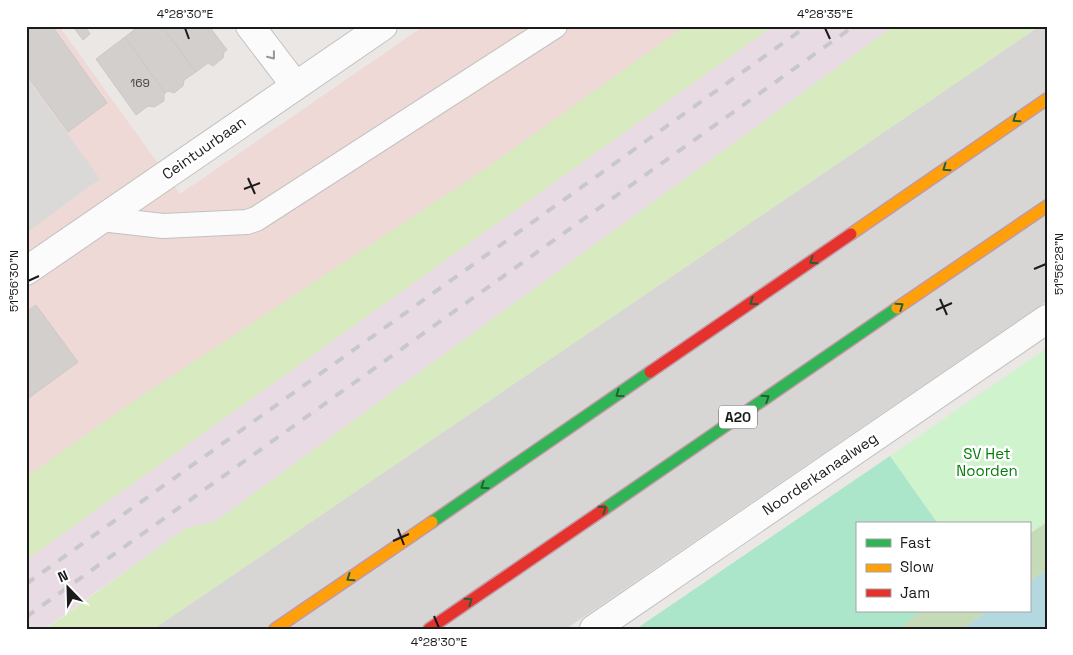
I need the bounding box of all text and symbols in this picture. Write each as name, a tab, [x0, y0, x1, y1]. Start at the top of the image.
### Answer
text: 4°28'30"E	[157, 6, 214, 22]
text: 4°28'35"E	[797, 6, 853, 22]
one-way arrow	[267, 50, 275, 59]
house number: 169	[130, 75, 150, 91]
street label: Ceintuurbaan	[158, 112, 249, 184]
one-way arrow	[1012, 113, 1021, 123]
one-way arrow	[942, 162, 952, 171]
text: 51°56'28"N	[1051, 233, 1067, 295]
text: 51°56'30"N	[6, 250, 22, 312]
one-way arrow	[809, 255, 818, 264]
one-way arrow	[749, 296, 758, 305]
one-way arrow	[894, 303, 904, 312]
one-way arrow	[615, 388, 624, 397]
one-way arrow	[760, 395, 770, 404]
road number: A20	[719, 406, 757, 428]
street label: Noorderkanaalweg	[758, 428, 881, 519]
park label: SV Het Noorden	[956, 444, 1018, 480]
one-way arrow	[481, 480, 490, 489]
one-way arrow	[597, 506, 607, 515]
legend	[856, 522, 1030, 612]
text: Fast	[900, 533, 931, 552]
text: Slow	[900, 557, 934, 576]
north arrow	[42, 562, 92, 612]
text: N	[55, 566, 71, 586]
one-way arrow	[346, 572, 356, 581]
text: Jam	[900, 583, 930, 602]
one-way arrow	[463, 598, 473, 607]
text: 4°28'30"E	[411, 634, 468, 650]

